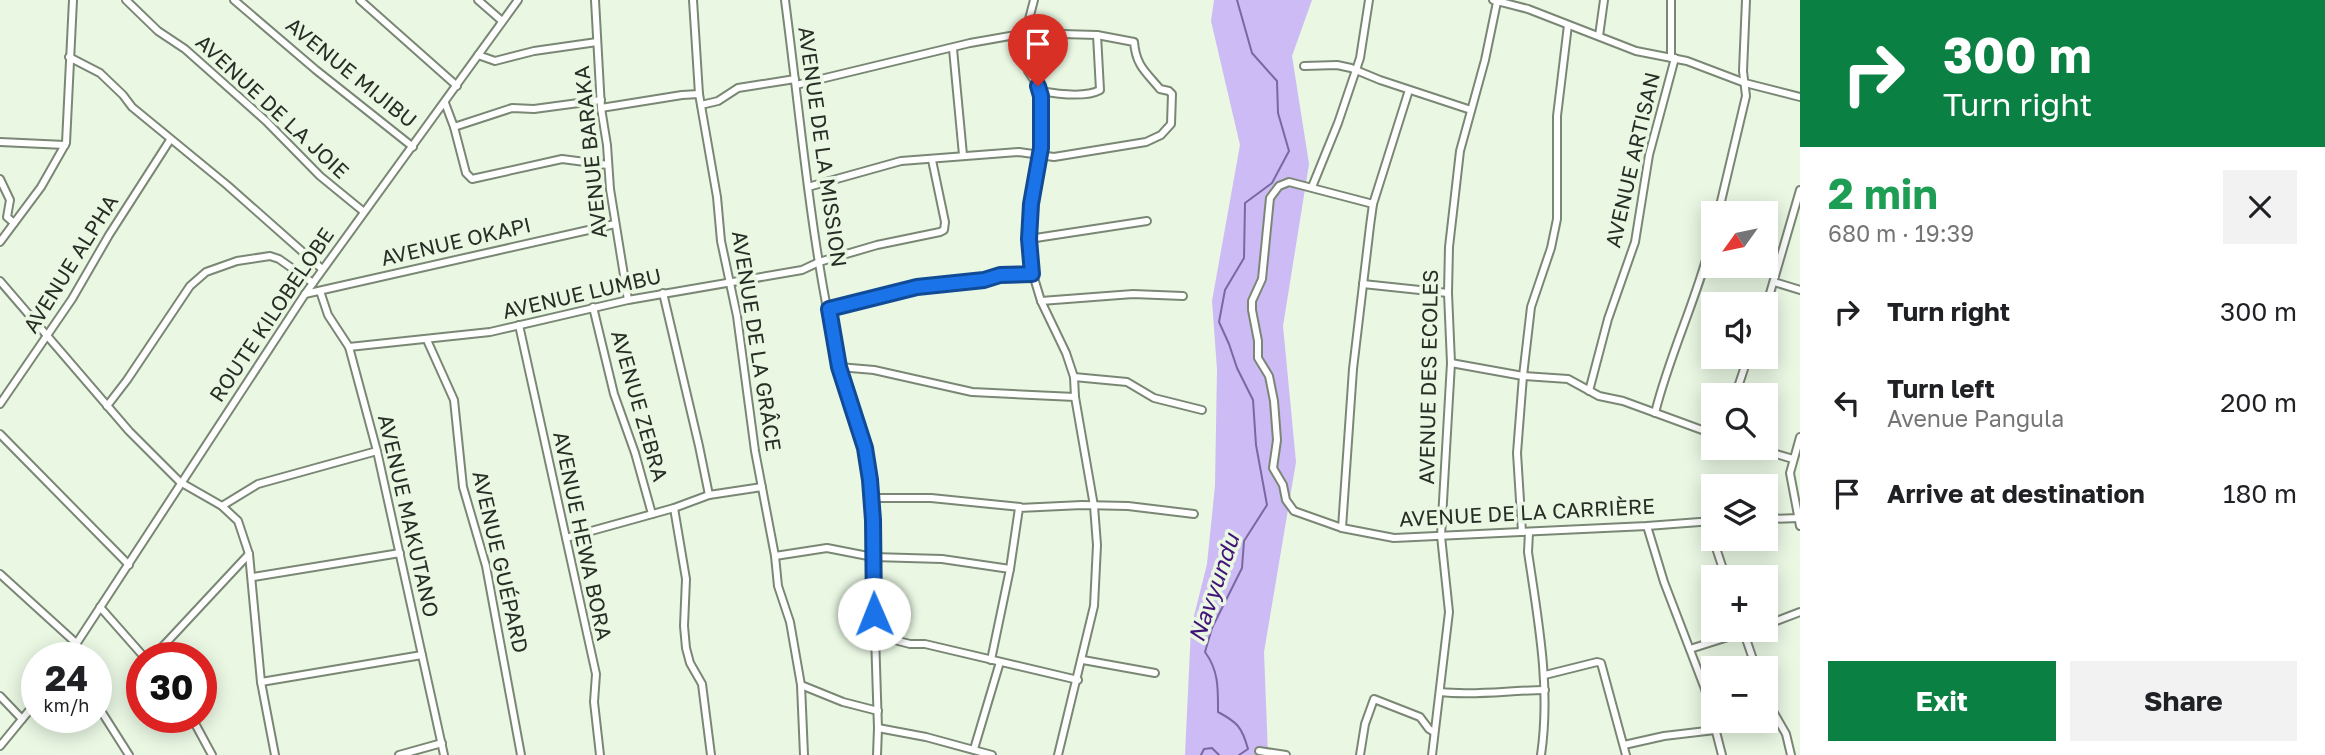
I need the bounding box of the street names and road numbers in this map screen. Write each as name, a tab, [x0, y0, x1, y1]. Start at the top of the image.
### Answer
street label: AVENUE MIJIBU	[281, 12, 422, 133]
street label: AVENUE DE LA MISSION	[793, 25, 853, 269]
street label: AVENUE DE LA JOIE	[191, 29, 355, 184]
street label: AVENUE BARAKA	[568, 64, 612, 240]
street label: AVENUE ARTISAN	[1599, 69, 1665, 250]
street label: AVENUE ALPHA	[17, 189, 123, 337]
street label: AVENUE OKAPI	[378, 211, 533, 271]
street label: ROUTE KILOBELOBE	[203, 222, 339, 406]
street label: AVENUE DE LA GRÂCE	[727, 229, 787, 453]
street label: AVENUE LUMBU	[500, 262, 664, 324]
street label: AVENUE DES ECOLES	[1413, 269, 1443, 485]
street label: AVENUE ZEBRA	[606, 327, 674, 484]
street label: AVENUE MAKUTANO	[373, 412, 445, 620]
street label: AVENUE HEWA BORA	[548, 429, 618, 643]
street label: AVENUE GUÉPARD	[467, 468, 535, 656]
street label: AVENUE DE LA CARRIÈRE	[1398, 492, 1655, 532]

